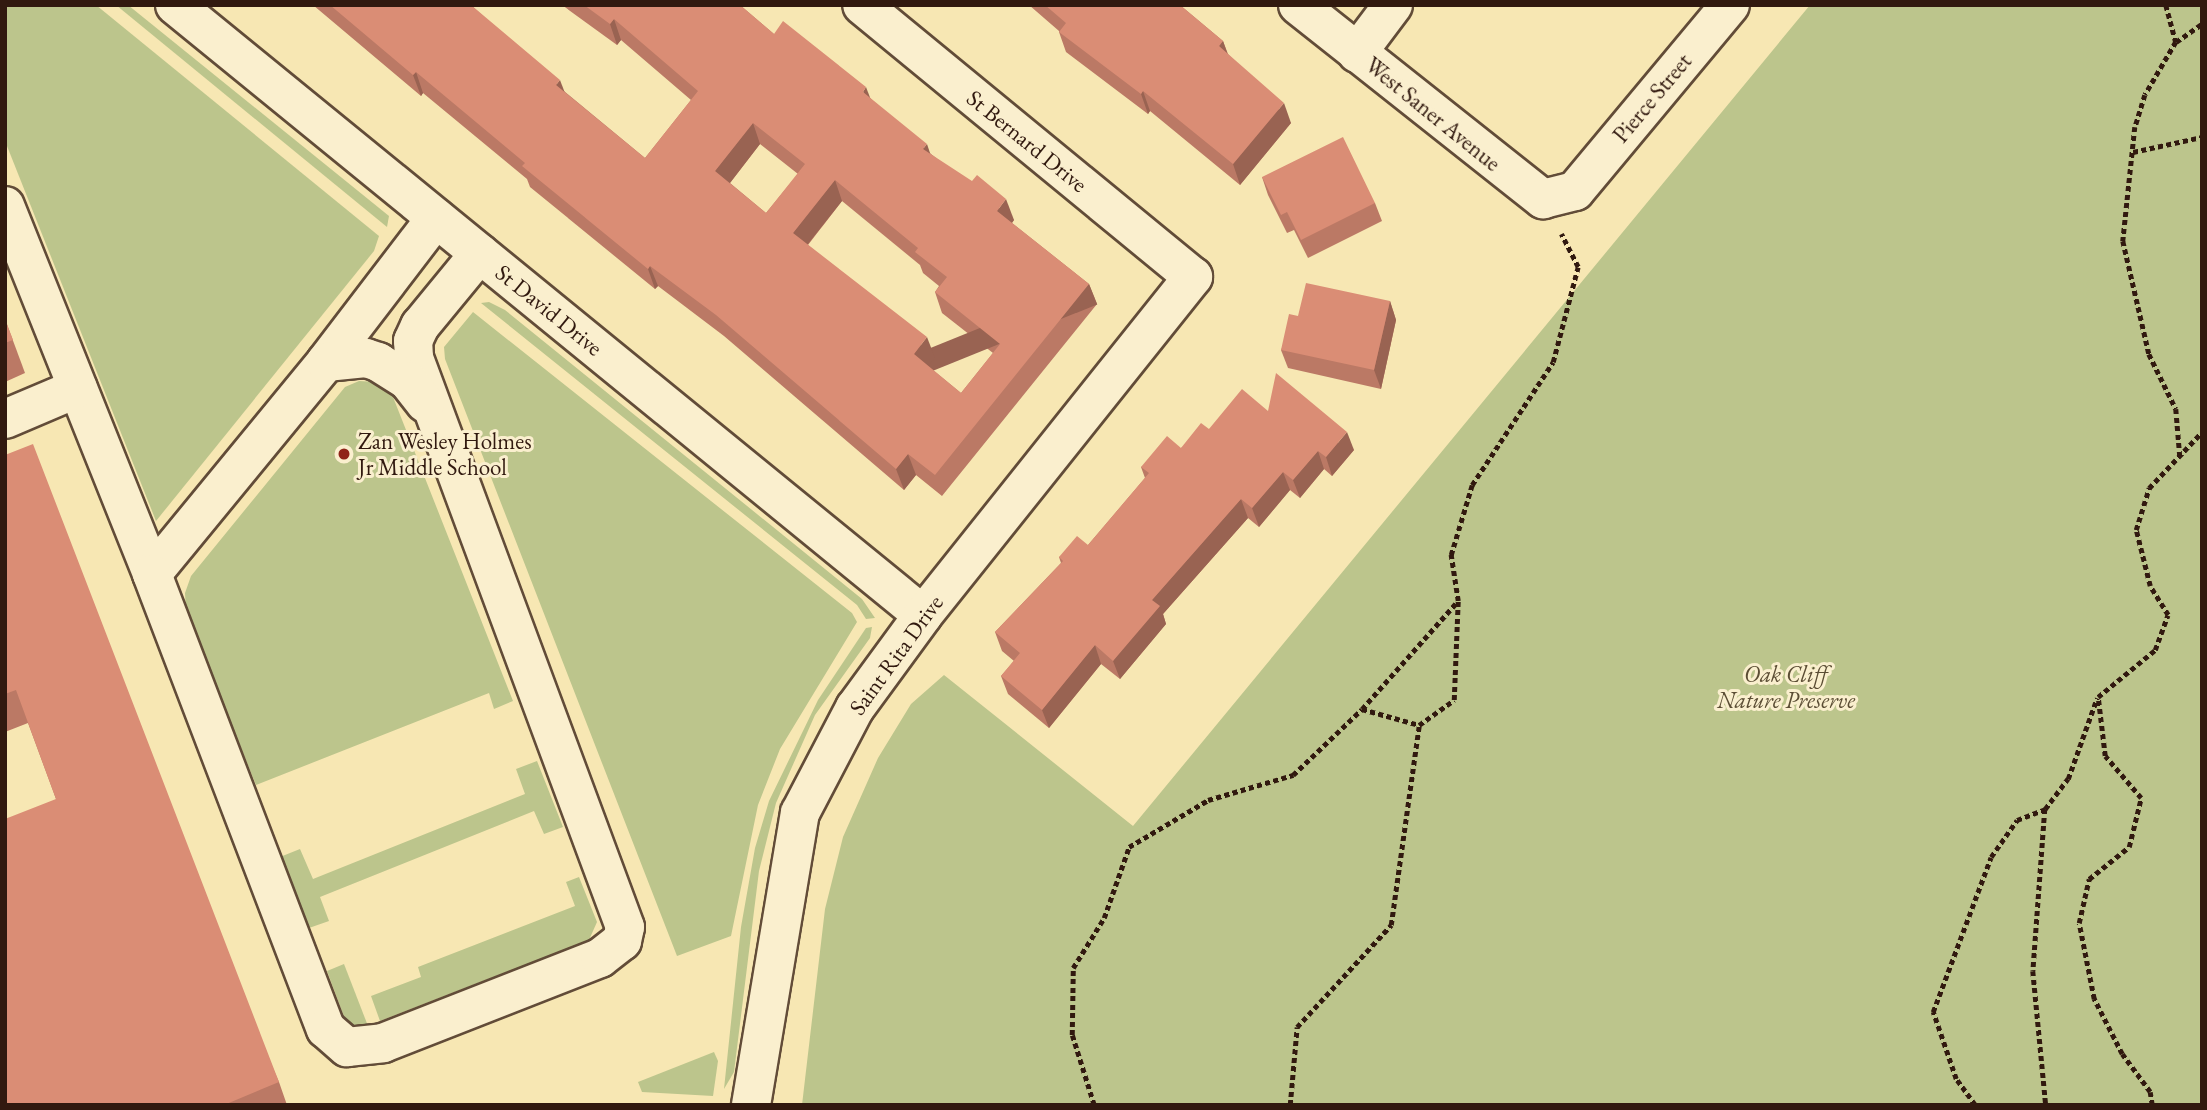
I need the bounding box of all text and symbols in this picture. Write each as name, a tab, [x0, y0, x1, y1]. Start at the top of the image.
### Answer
street label: Pierce Street	[1607, 48, 1697, 148]
street label: West Saner Avenue	[1360, 51, 1506, 177]
street label: St Bernard Drive	[961, 84, 1093, 198]
street label: St David Drive	[490, 258, 608, 362]
place label: Zan Wesley Holmes Jr Middle School	[358, 427, 532, 481]
marker: Zan Wesley Holmes Jr Middle School	[336, 446, 352, 462]
street label: Saint Rita Drive	[843, 590, 949, 720]
park label: Oak Cliff Nature Preserve	[1717, 660, 1855, 714]

